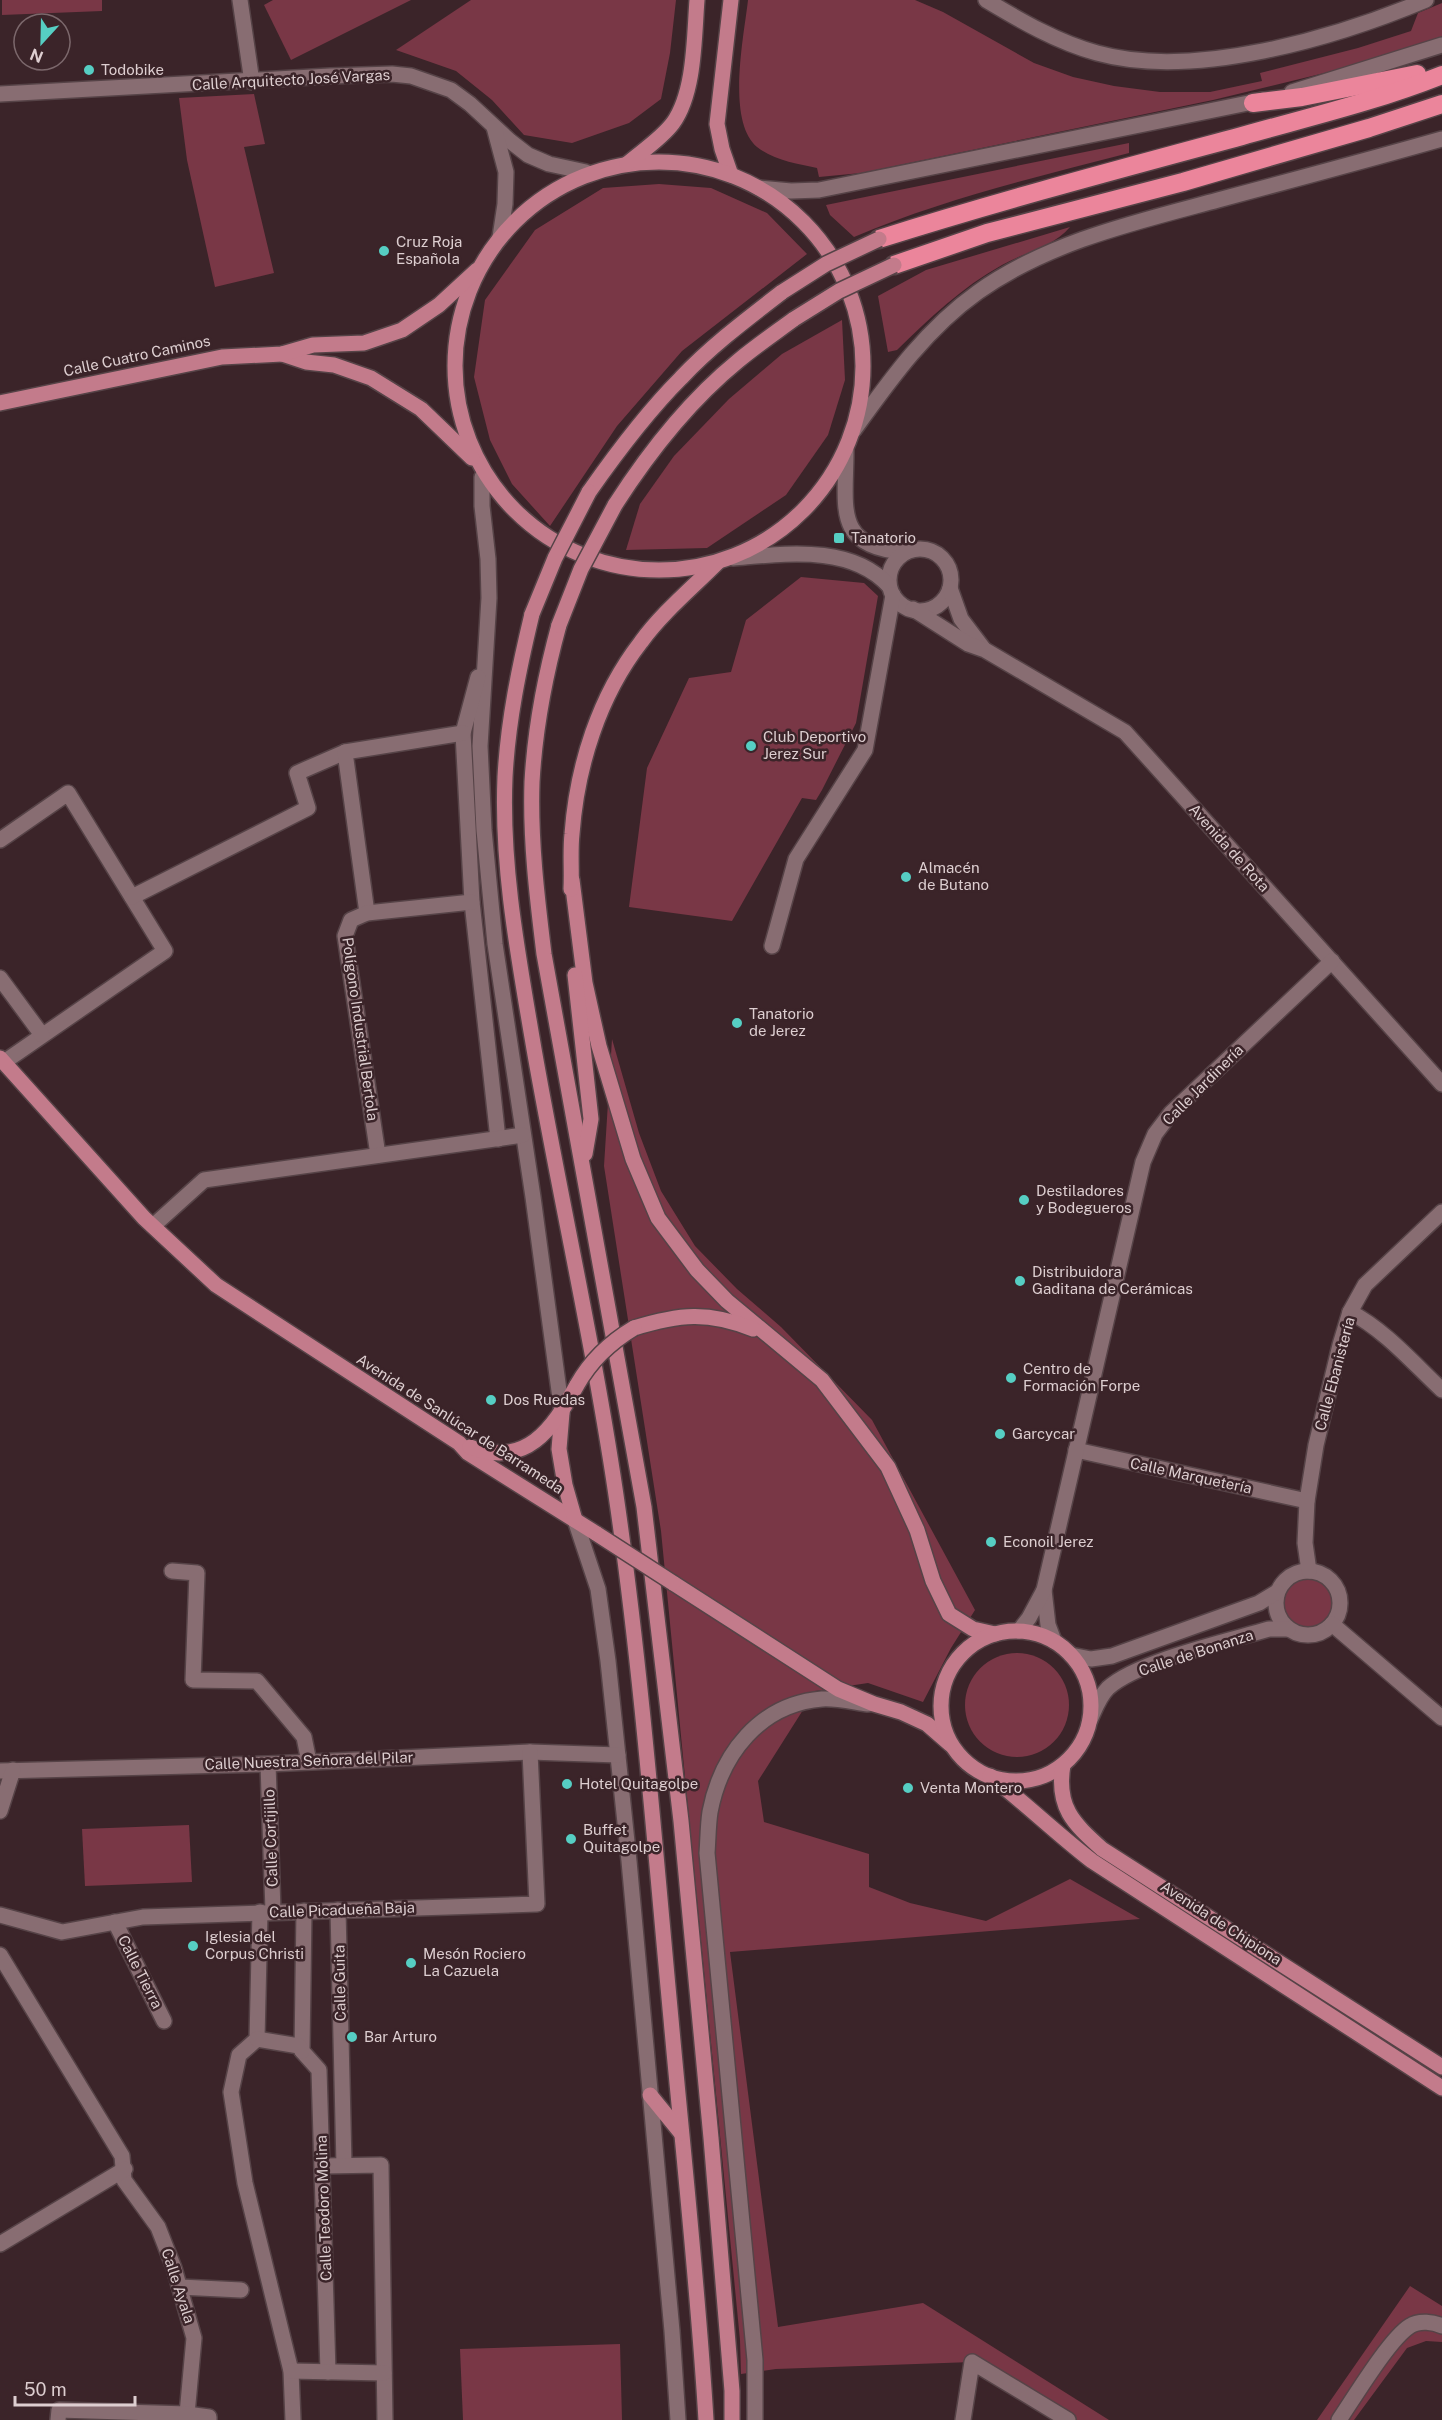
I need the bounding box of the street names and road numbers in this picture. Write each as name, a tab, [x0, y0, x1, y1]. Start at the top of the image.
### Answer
street label: Calle Arquitecto José Vargas	[192, 66, 390, 93]
street label: Calle Cuatro Caminos	[62, 332, 212, 379]
street label: Avenida de Rota	[1186, 800, 1273, 895]
street label: Polígono Industrial Bertola	[339, 936, 382, 1122]
street label: Calle Jardinería	[1159, 1041, 1246, 1128]
street label: Calle Ebanistería	[1311, 1315, 1358, 1433]
street label: Avenida de Sanlúcar de Barrameda	[354, 1350, 567, 1497]
street label: Calle Marquetería	[1129, 1454, 1254, 1497]
street label: Calle de Bonanza	[1136, 1626, 1255, 1679]
street label: Calle Nuestra Señora del Pilar	[204, 1748, 414, 1773]
street label: Calle Cortijillo	[260, 1789, 281, 1887]
street label: Avenida de Chipiona	[1158, 1877, 1285, 1968]
street label: Calle Picadueña Baja	[269, 1898, 415, 1921]
street label: Calle Tierra	[115, 1932, 166, 2011]
street label: Calle Guita	[330, 1945, 349, 2021]
street label: Calle Teodoro Molina	[312, 2135, 335, 2281]
street label: Calle Ayala	[158, 2246, 199, 2325]

